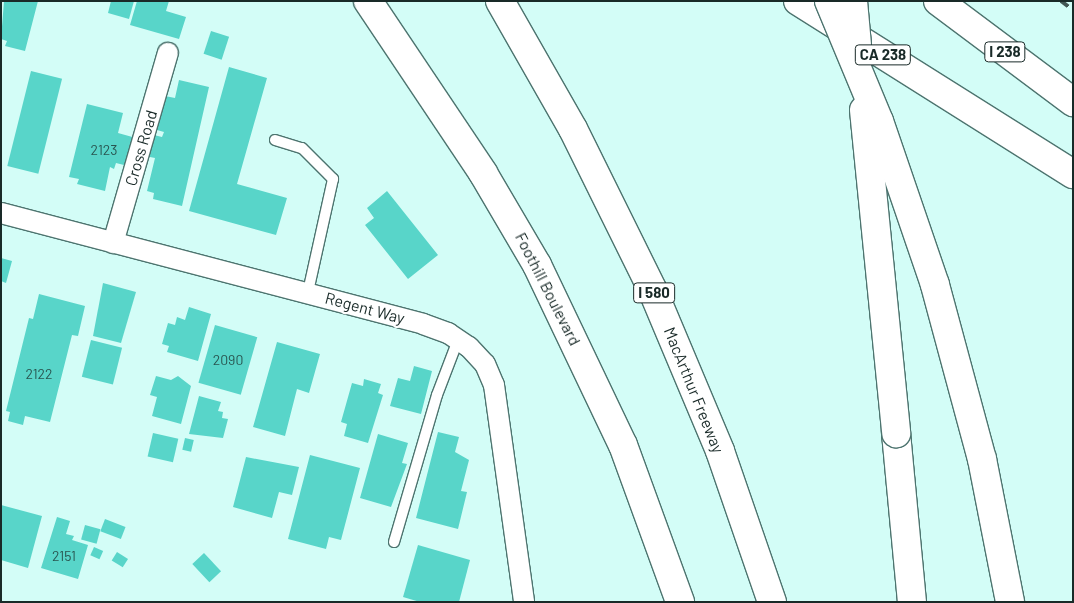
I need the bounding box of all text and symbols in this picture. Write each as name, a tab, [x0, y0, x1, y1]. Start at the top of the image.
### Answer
road number: I 238	[984, 40, 1026, 64]
road number: CA 238	[854, 42, 912, 68]
street label: Cross Road	[121, 108, 161, 188]
house number: 2123	[91, 142, 117, 158]
street label: Foothill Boulevard	[511, 229, 585, 349]
road number: I 580	[633, 280, 675, 306]
street label: Regent Way	[323, 288, 407, 328]
street label: MacArthur Freeway	[660, 324, 728, 456]
house number: 2090	[213, 352, 243, 368]
house number: 2122	[25, 366, 53, 382]
house number: 2151	[52, 548, 76, 564]

